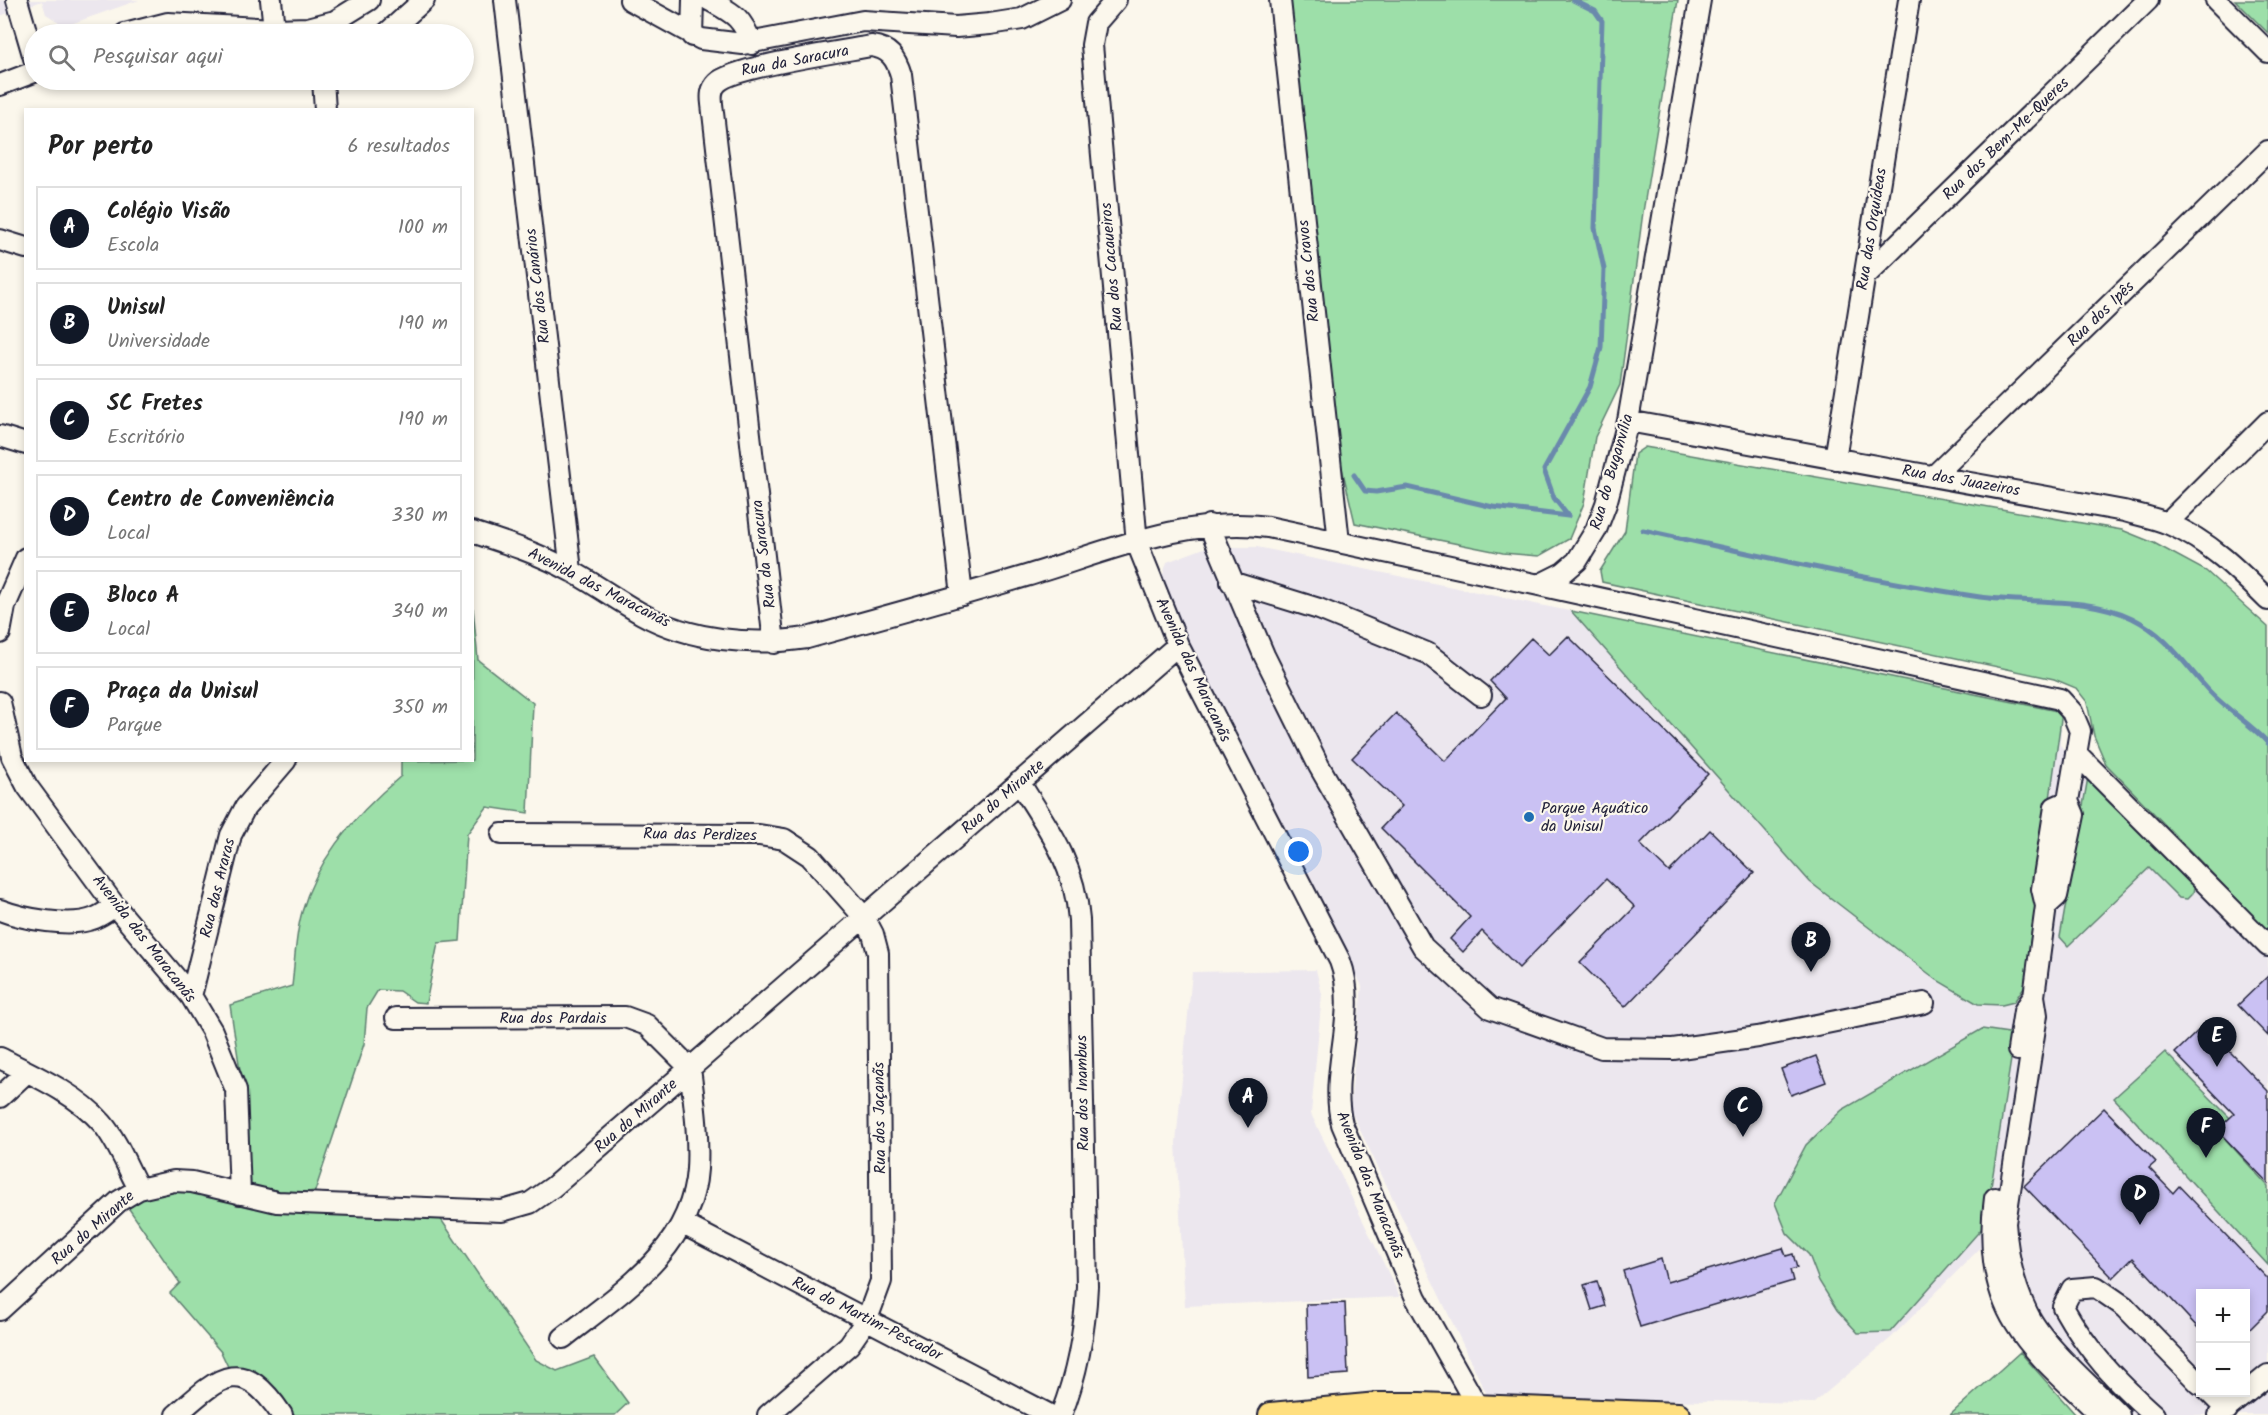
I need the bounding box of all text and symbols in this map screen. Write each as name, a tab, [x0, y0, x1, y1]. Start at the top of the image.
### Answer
search box	[24, 24, 474, 90]
street label: Rua da Saracura	[739, 38, 851, 84]
text: Pesquisar aqui	[93, 40, 223, 75]
icon: search	[45, 41, 78, 74]
street label: Rua dos Bem-Me-Queres	[1937, 71, 2075, 207]
text: Por perto	[48, 126, 153, 168]
text: 6 resultados	[348, 131, 450, 163]
street label: Rua das Orquídeas	[1850, 166, 1894, 292]
text: Colégio Visão	[107, 195, 230, 230]
street label: Rua dos Cacaueiros	[1094, 201, 1130, 332]
text: A	[63, 212, 76, 244]
text: 100 m	[398, 212, 448, 244]
street label: Rua dos Cravos	[1291, 218, 1327, 323]
street label: Rua dos Canários	[519, 227, 557, 345]
text: Escola	[107, 230, 159, 262]
street label: Rua dos Ipês	[2061, 275, 2141, 353]
text: Unisul	[107, 291, 165, 326]
text: B	[63, 308, 76, 340]
text: 190 m	[398, 308, 448, 340]
text: Universidade	[107, 326, 210, 358]
text: SC Fretes	[107, 387, 203, 422]
text: C	[63, 404, 76, 436]
text: 190 m	[398, 404, 448, 436]
street label: Rua do Buganvília	[1583, 411, 1641, 533]
text: Escritório	[107, 422, 185, 454]
street label: Rua dos Juazeiros	[1900, 458, 2022, 504]
text: Centro de Conveniência	[107, 483, 335, 518]
street label: Rua da Saracura	[745, 498, 783, 610]
text: D	[63, 500, 76, 532]
text: 330 m	[391, 500, 448, 532]
text: Local	[107, 518, 150, 550]
street label: Avenida das Maracanãs	[523, 541, 675, 635]
text: Bloco A	[107, 579, 180, 614]
street label: Avenida das Maracanãs	[1148, 594, 1238, 747]
text: E	[64, 596, 75, 628]
text: 340 m	[392, 596, 448, 628]
text: Local	[107, 614, 150, 646]
text: Praça da Unisul	[107, 675, 258, 710]
text: F	[64, 692, 75, 724]
text: 350 m	[392, 692, 448, 724]
text: Parque	[107, 710, 162, 742]
street label: Rua do Mirante	[956, 754, 1050, 840]
place label: Parque Aquático da Unisul	[1541, 796, 1648, 839]
marker: Parque Aquático da Unisul	[1522, 810, 1536, 824]
street label: Rua das Perdizes	[643, 822, 757, 848]
street label: Rua das Araras	[194, 835, 242, 940]
your location	[1284, 837, 1313, 866]
street label: Avenida das Maracanãs	[86, 869, 202, 1009]
pin: B	[1792, 922, 1830, 972]
street label: Rua dos Pardais	[499, 1006, 607, 1031]
pin: E	[2198, 1018, 2236, 1067]
street label: Rua dos Inambus	[1069, 1035, 1097, 1151]
street label: Rua dos Jaçanãs	[867, 1062, 893, 1174]
street label: Rua do Mirante	[589, 1073, 683, 1159]
pin: A	[1228, 1078, 1268, 1128]
pin: C	[1724, 1088, 1762, 1137]
street label: Avenida das Maracanãs	[1329, 1107, 1411, 1263]
pin: F	[2186, 1108, 2226, 1158]
pin: D	[2120, 1176, 2160, 1225]
street label: Rua do Mirante	[46, 1185, 140, 1271]
street label: Rua do Martim-Pescador	[787, 1270, 948, 1369]
map controls	[2196, 1289, 2250, 1397]
button: +	[2196, 1289, 2250, 1343]
button: −	[2196, 1343, 2250, 1397]

